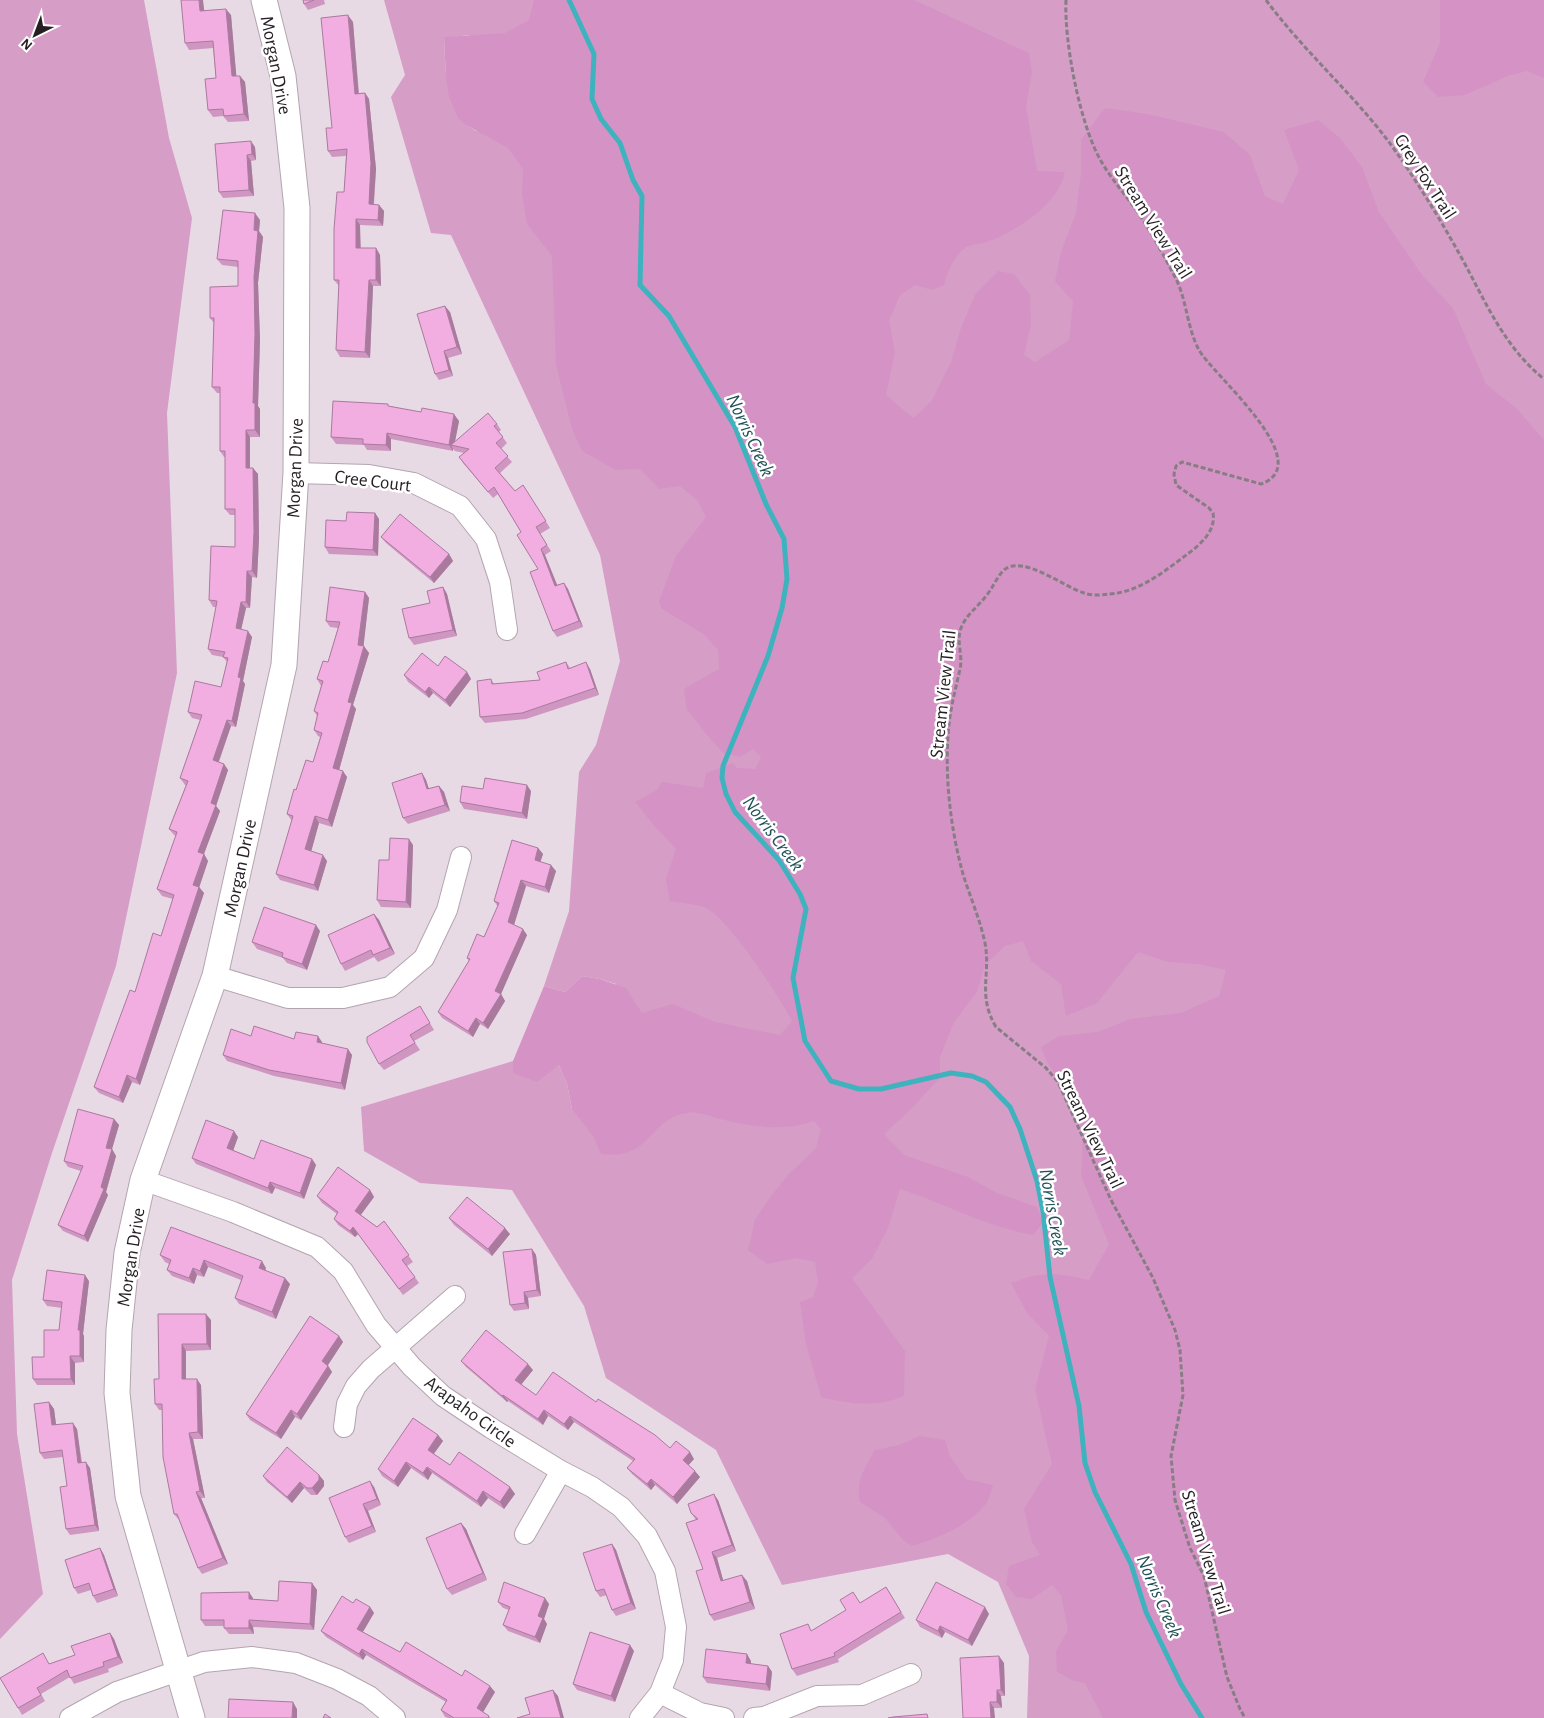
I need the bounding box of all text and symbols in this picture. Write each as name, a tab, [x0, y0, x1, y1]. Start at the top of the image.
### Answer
north arrow	[10, 10, 60, 60]
street label: Morgan Drive	[257, 14, 294, 116]
text: N	[19, 35, 35, 52]
street label: Grey Fox Trail	[1390, 131, 1459, 223]
street label: Stream View Trail	[1110, 163, 1195, 283]
water label: Norris Creek	[722, 391, 778, 480]
street label: Morgan Drive	[284, 418, 307, 518]
street label: Cree Court	[334, 467, 412, 496]
street label: Stream View Trail	[927, 629, 960, 759]
water label: Norris Creek	[739, 792, 808, 875]
street label: Morgan Drive	[221, 817, 260, 919]
street label: Stream View Trail	[1053, 1068, 1126, 1192]
water label: Norris Creek	[1036, 1167, 1071, 1257]
street label: Morgan Drive	[114, 1206, 149, 1308]
street label: Arapaho Circle	[421, 1373, 519, 1452]
street label: Stream View Trail	[1178, 1488, 1234, 1617]
water label: Norris Creek	[1133, 1552, 1185, 1641]

